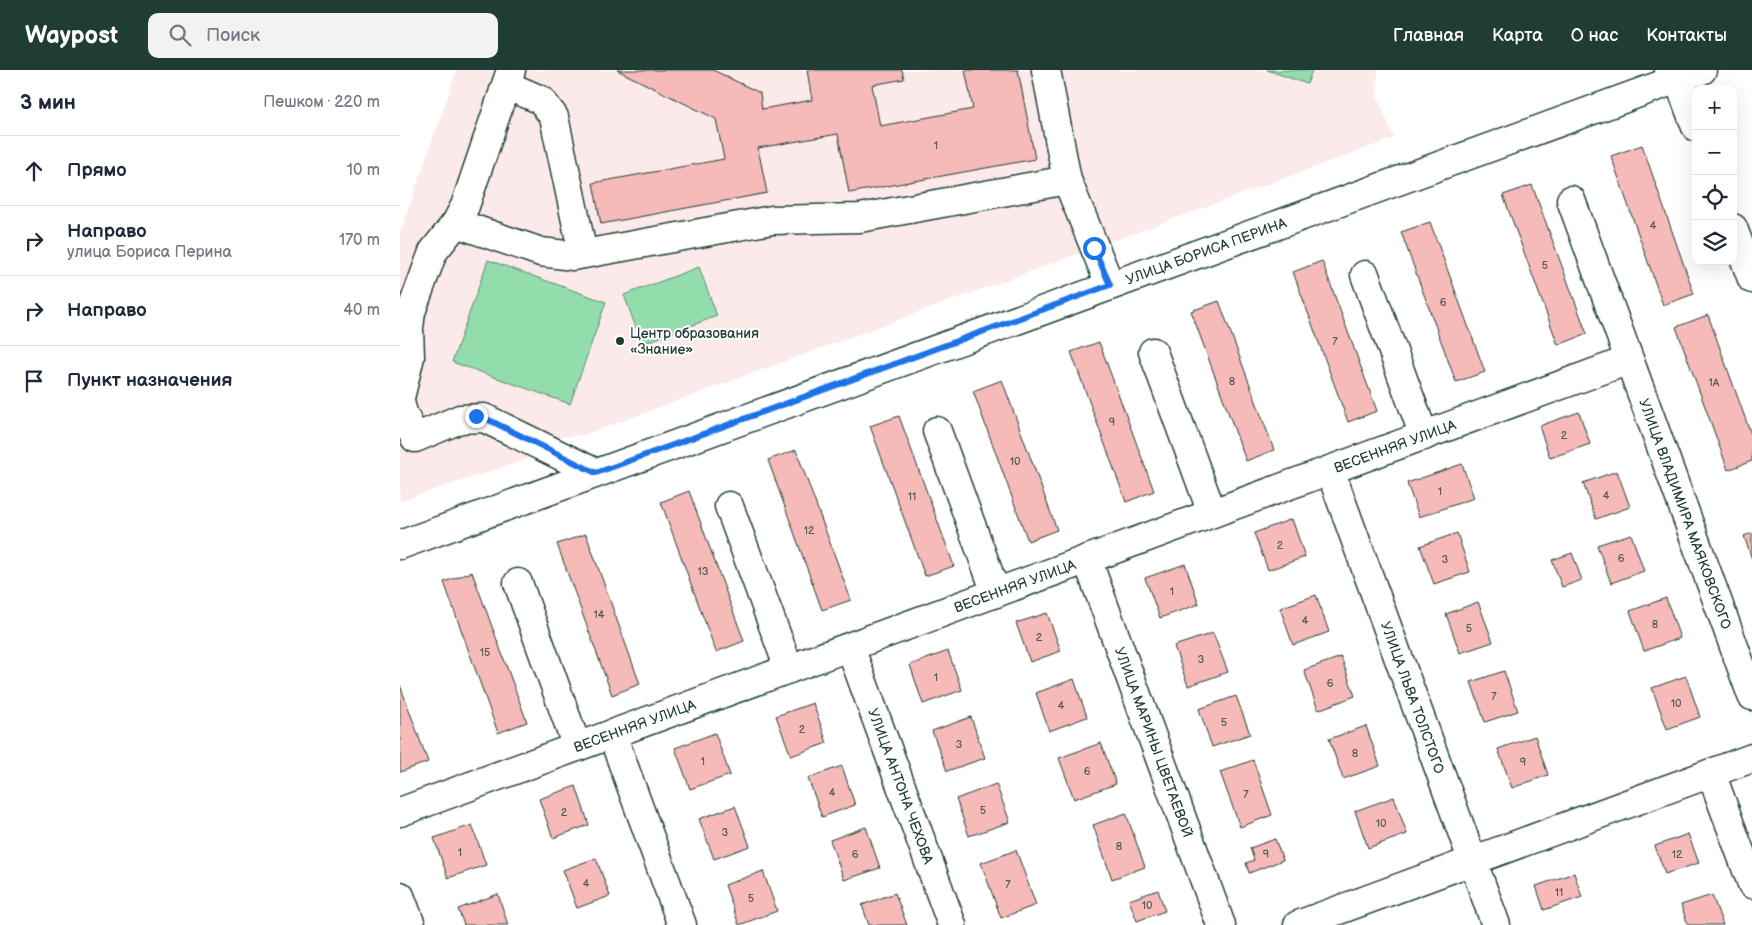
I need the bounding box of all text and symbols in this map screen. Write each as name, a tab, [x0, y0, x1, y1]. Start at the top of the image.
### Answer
search box	[148, 13, 498, 58]
text: Waypost	[25, 21, 118, 50]
icon: search	[166, 21, 194, 49]
text: Поиск	[206, 24, 260, 47]
text: Главная	[1393, 25, 1464, 46]
text: Карта	[1492, 25, 1543, 46]
text: О нас	[1571, 25, 1618, 46]
text: Контакты	[1646, 25, 1727, 46]
map controls	[1692, 85, 1737, 265]
button: +	[1692, 85, 1737, 130]
text: 3 мин	[20, 90, 76, 115]
text: Пешком · 220 m	[263, 93, 380, 112]
button: −	[1692, 130, 1737, 175]
house number: 1	[934, 139, 938, 152]
icon: ahead	[20, 157, 48, 185]
text: Прямо	[67, 159, 127, 182]
text: 10 m	[347, 161, 380, 180]
button: locate	[1692, 175, 1737, 220]
street label: УЛИЦА БОРИСА ПЕРИНА	[1123, 214, 1289, 289]
house number: 4	[1650, 219, 1657, 232]
text: Направо	[67, 220, 147, 243]
button: layers	[1692, 220, 1737, 265]
icon: right	[20, 227, 48, 255]
text: 170 m	[339, 231, 380, 250]
route start	[1083, 237, 1106, 260]
text: улица Бориса Перина	[67, 243, 232, 262]
house number: 5	[1542, 259, 1548, 272]
house number: 6	[1440, 296, 1447, 309]
icon: right	[20, 297, 48, 325]
text: Направо	[67, 299, 147, 322]
text: 40 m	[343, 301, 380, 320]
place label: Центр образования «Знание»	[630, 325, 759, 358]
marker: Центр образования «Знание»	[614, 335, 626, 347]
house number: 7	[1332, 335, 1338, 348]
icon: arrive	[20, 367, 48, 395]
text: Пункт назначения	[67, 369, 232, 392]
house number: 8	[1229, 375, 1235, 388]
house number: 1А	[1709, 376, 1720, 389]
street label: УЛИЦА ВЛАДИМИРА МАЯКОВСКОГО	[1635, 396, 1735, 632]
route end	[465, 405, 488, 428]
house number: 9	[1109, 416, 1115, 429]
street label: ВЕСЕННЯЯ УЛИЦА	[1332, 416, 1459, 477]
house number: 2	[1561, 429, 1568, 442]
house number: 10	[1010, 455, 1021, 468]
house number: 1	[1438, 485, 1442, 498]
house number: 4	[1603, 489, 1610, 502]
house number: 11	[908, 490, 916, 503]
house number: 12	[804, 524, 815, 537]
house number: 2	[1277, 539, 1284, 552]
house number: 6	[1618, 552, 1625, 565]
house number: 3	[1442, 553, 1449, 566]
street label: ВЕСЕННЯЯ УЛИЦА	[952, 556, 1079, 617]
house number: 13	[697, 565, 709, 578]
house number: 1	[1170, 585, 1174, 598]
house number: 14	[594, 608, 605, 621]
house number: 4	[1302, 614, 1309, 627]
house number: 8	[1652, 618, 1658, 631]
street label: УЛИЦА ЛЬВА ТОЛСТОГО	[1377, 619, 1448, 776]
house number: 5	[1466, 622, 1472, 635]
house number: 2	[1036, 631, 1043, 644]
street label: УЛИЦА МАРИНЫ ЦВЕТАЕВОЙ	[1111, 645, 1196, 840]
house number: 15	[480, 646, 490, 659]
house number: 3	[1198, 653, 1205, 666]
house number: 1	[934, 671, 938, 684]
house number: 6	[1327, 677, 1334, 690]
house number: 7	[1491, 690, 1497, 703]
street label: ВЕСЕННЯЯ УЛИЦА	[572, 696, 699, 756]
house number: 10	[1671, 697, 1682, 710]
house number: 4	[1058, 699, 1065, 712]
street label: УЛИЦА АНТОНА ЧЕХОВА	[864, 706, 937, 867]
house number: 5	[1221, 716, 1227, 729]
house number: 2	[799, 723, 806, 736]
house number: 3	[956, 738, 963, 751]
house number: 8	[1352, 747, 1358, 760]
house number: 1	[701, 755, 705, 768]
house number: 9	[1520, 756, 1526, 769]
house number: 6	[1084, 765, 1091, 778]
house number: 4	[829, 786, 836, 799]
house number: 7	[1243, 788, 1249, 801]
house number: 5	[980, 804, 986, 817]
house number: 2	[561, 806, 568, 819]
house number: 10	[1376, 817, 1387, 830]
house number: 3	[722, 826, 729, 839]
house number: 8	[1116, 840, 1122, 853]
house number: 1	[458, 846, 462, 859]
house number: 6	[852, 848, 859, 861]
house number: 9	[1263, 848, 1269, 861]
house number: 12	[1672, 848, 1683, 861]
house number: 4	[583, 877, 590, 890]
house number: 7	[1005, 878, 1011, 891]
house number: 11	[1555, 886, 1563, 899]
house number: 5	[748, 892, 754, 905]
house number: 10	[1142, 899, 1153, 912]

